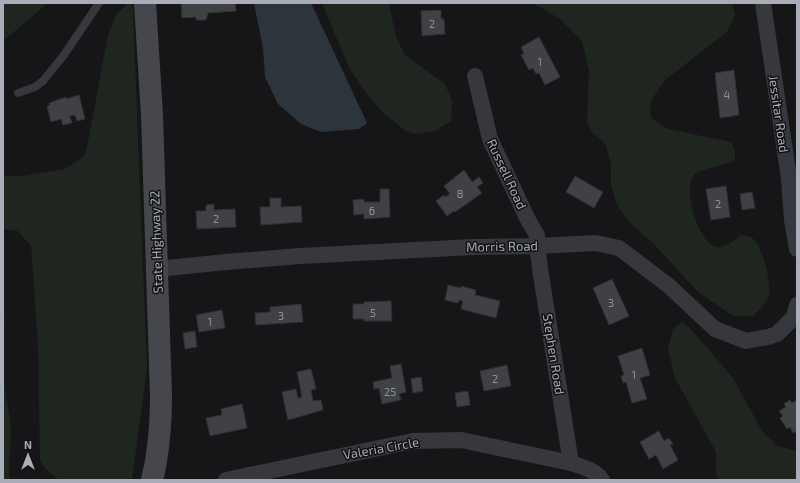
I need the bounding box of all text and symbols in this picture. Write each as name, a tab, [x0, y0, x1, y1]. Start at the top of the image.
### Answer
house number: 2	[429, 17, 435, 30]
house number: 1	[538, 55, 542, 68]
street label: Jessitar Road	[766, 74, 792, 154]
house number: 4	[724, 88, 731, 101]
street label: Russell Road	[484, 136, 530, 212]
house number: 8	[457, 187, 463, 200]
street label: State Highway 22	[146, 190, 166, 294]
house number: 2	[715, 197, 721, 210]
house number: 6	[369, 204, 375, 217]
house number: 2	[213, 212, 219, 225]
street label: Morris Road	[466, 237, 538, 255]
house number: 3	[608, 296, 614, 309]
house number: 5	[370, 306, 376, 319]
house number: 3	[278, 309, 284, 322]
street label: Stephen Road	[540, 312, 568, 396]
house number: 1	[208, 315, 212, 328]
house number: 1	[632, 368, 636, 381]
house number: 2	[492, 372, 498, 385]
house number: 25	[384, 385, 396, 398]
street label: Valeria Circle	[342, 433, 420, 463]
north arrow	[8, 435, 48, 475]
text: N	[24, 438, 32, 451]

